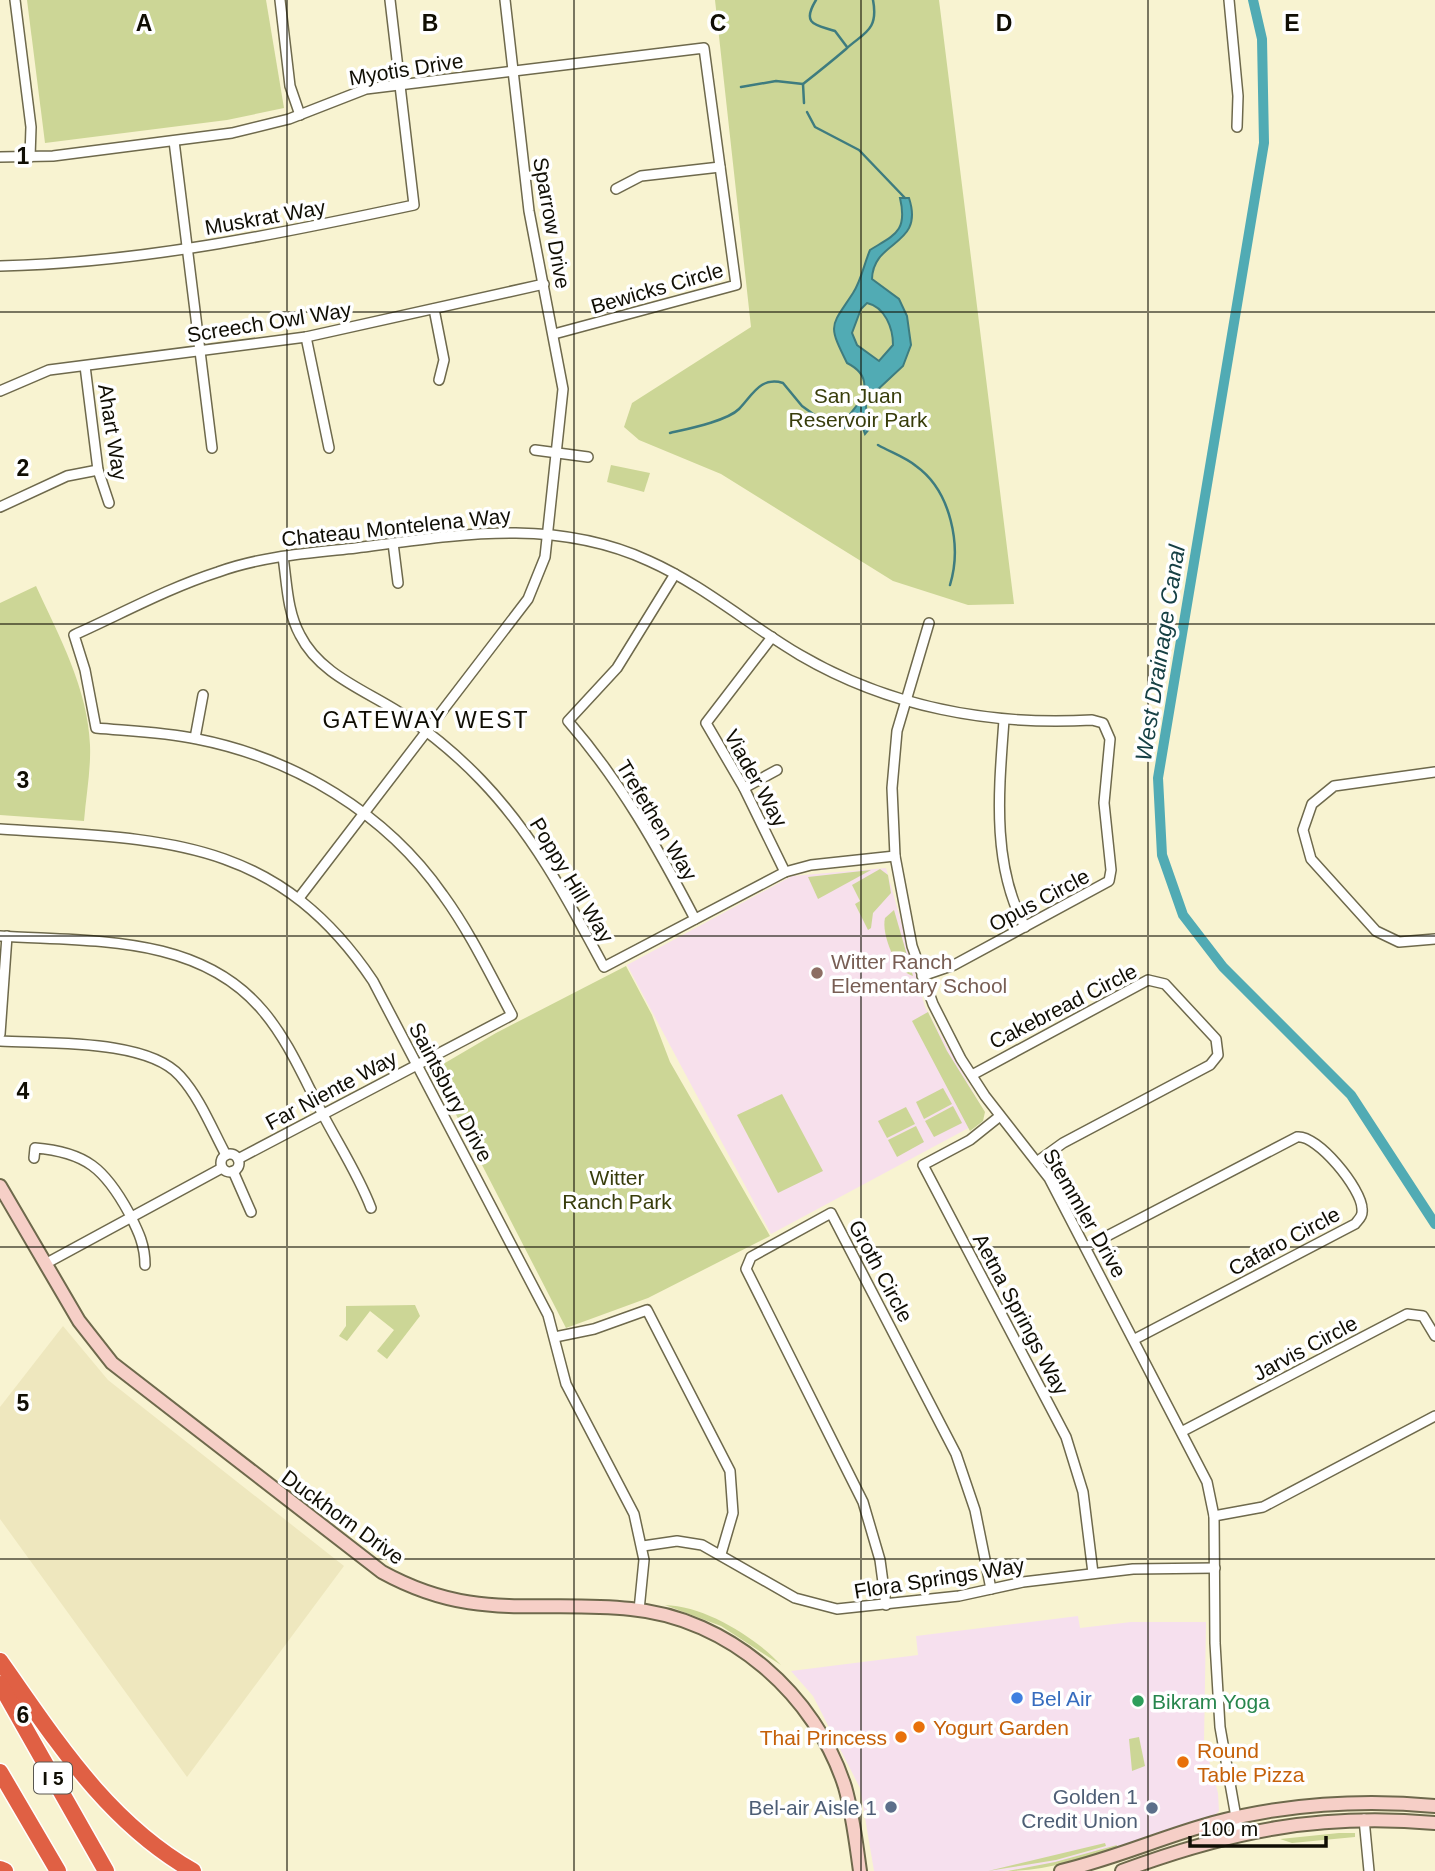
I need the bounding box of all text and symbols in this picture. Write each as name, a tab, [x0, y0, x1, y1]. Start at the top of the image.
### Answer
text: A	[136, 10, 152, 36]
text: B	[422, 10, 438, 36]
text: C	[710, 10, 726, 36]
text: D	[996, 10, 1012, 36]
text: E	[1284, 10, 1300, 36]
street label: Myotis Drive	[347, 49, 465, 89]
text: 1	[17, 143, 30, 169]
street label: Sparrow Drive	[529, 155, 575, 291]
street label: Muskrat Way	[203, 195, 327, 239]
street label: Bewicks Circle	[588, 258, 726, 318]
street label: Screech Owl Way	[185, 298, 353, 346]
street label: Ahart Way	[94, 382, 132, 482]
park label: San Juan Reservoir Park	[789, 384, 928, 431]
text: 2	[17, 455, 29, 481]
street label: Chateau Montelena Way	[280, 503, 512, 550]
water label: West Drainage Canal	[1130, 542, 1190, 763]
district label: GATEWAY WEST	[322, 707, 530, 733]
street label: Viader Way	[720, 725, 792, 831]
street label: Trefethen Way	[612, 756, 702, 885]
text: 3	[17, 767, 29, 793]
street label: Poppy Hill Way	[526, 813, 619, 947]
street label: Opus Circle	[985, 864, 1093, 936]
place label: Witter Ranch Elementary School	[831, 950, 1007, 997]
street label: Cakebread Circle	[985, 959, 1141, 1053]
marker: Witter Ranch Elementary School	[809, 965, 825, 981]
street label: Saintsbury Drive	[405, 1019, 497, 1165]
street label: Far Niente Way	[262, 1046, 401, 1134]
text: 4	[17, 1078, 30, 1104]
street label: Stemmler Drive	[1039, 1145, 1131, 1281]
park label: Witter Ranch Park	[562, 1166, 672, 1213]
street label: Cafaro Circle	[1224, 1202, 1344, 1280]
street label: Groth Circle	[845, 1216, 917, 1326]
street label: Aetna Springs Way	[969, 1230, 1073, 1399]
street label: Jarvis Circle	[1249, 1311, 1361, 1385]
text: 5	[17, 1390, 30, 1416]
street label: Duckhorn Drive	[278, 1465, 408, 1569]
street label: Flora Springs Way	[852, 1553, 1026, 1603]
place label: Bel Air	[1031, 1687, 1092, 1710]
marker: Bel Air	[1009, 1690, 1025, 1706]
place label: Bikram Yoga	[1152, 1690, 1270, 1713]
marker: Bikram Yoga	[1130, 1693, 1146, 1709]
text: 6	[17, 1702, 29, 1728]
place label: Yogurt Garden	[933, 1716, 1069, 1739]
marker: Yogurt Garden	[911, 1719, 927, 1735]
place label: Thai Princess	[760, 1726, 887, 1749]
marker: Thai Princess	[893, 1729, 909, 1745]
place label: Round Table Pizza	[1197, 1739, 1305, 1786]
marker: Round Table Pizza	[1175, 1754, 1191, 1770]
road number: I 5	[34, 1762, 72, 1794]
place label: Golden 1 Credit Union	[1021, 1785, 1138, 1832]
place label: Bel-air Aisle 1	[749, 1796, 877, 1819]
marker: Bel-air Aisle 1	[883, 1799, 899, 1815]
marker: Golden 1 Credit Union	[1144, 1800, 1160, 1816]
scale bar	[1190, 1804, 1326, 1848]
text: 100 m	[1200, 1817, 1258, 1840]

